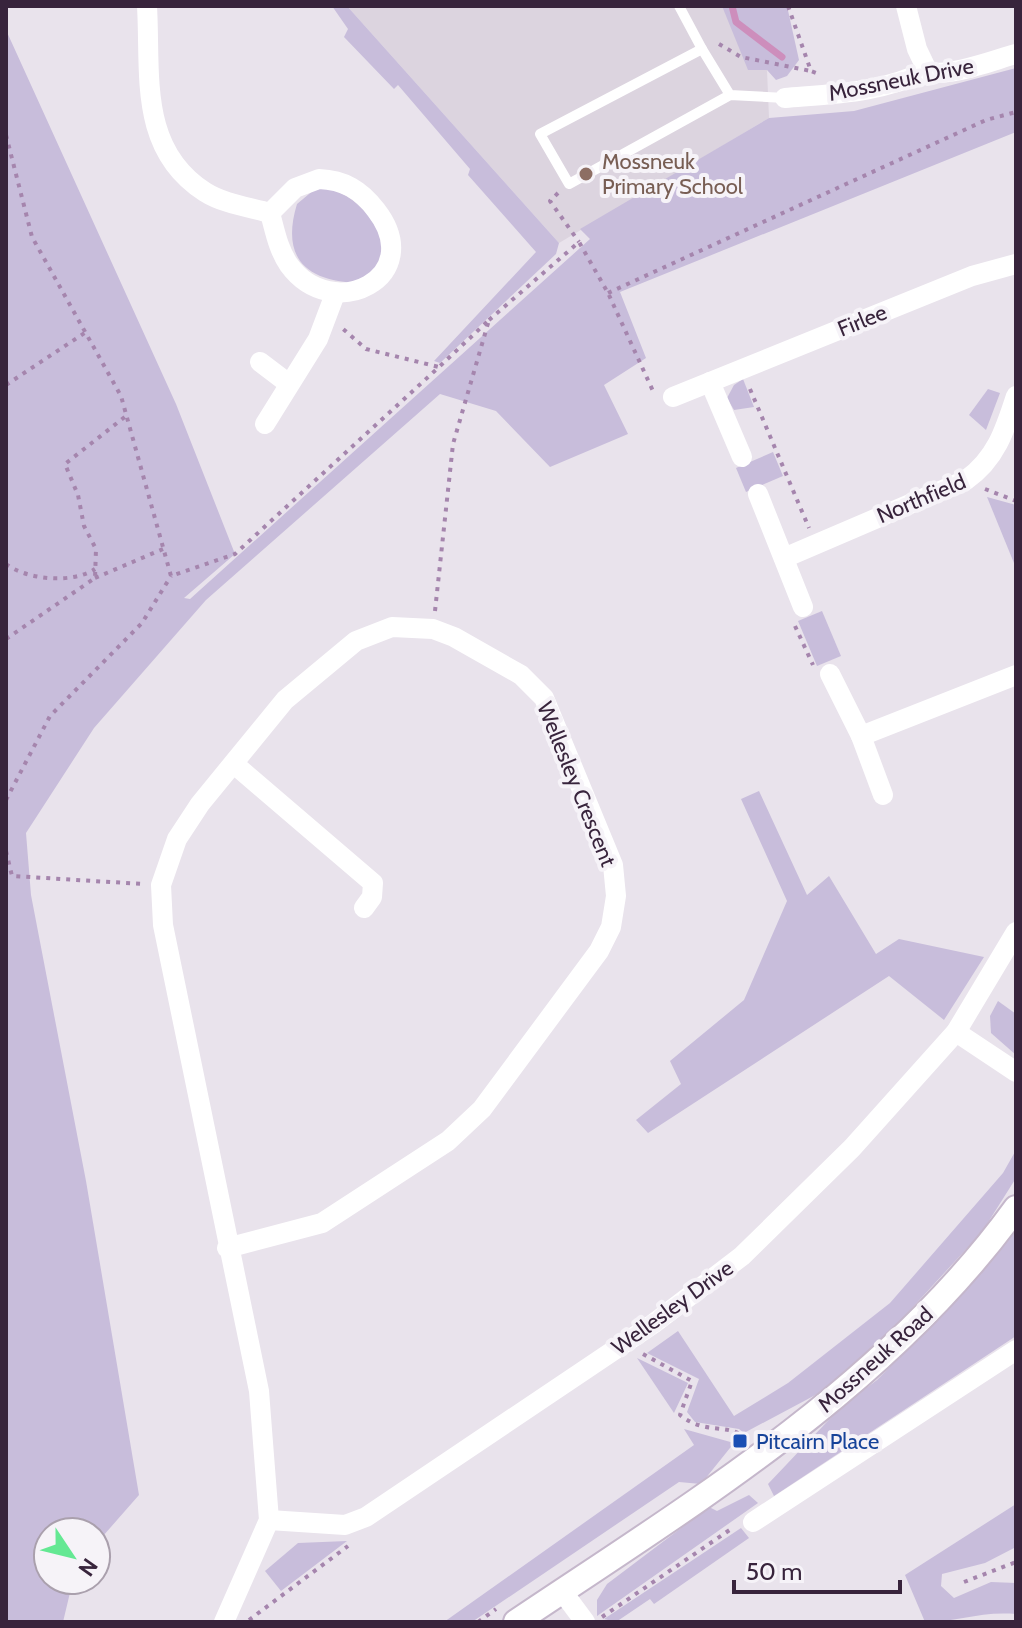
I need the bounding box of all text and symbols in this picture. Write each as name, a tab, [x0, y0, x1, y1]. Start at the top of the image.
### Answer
street label: Mossneuk Drive	[826, 52, 976, 107]
place label: Mossneuk Primary School	[602, 148, 744, 200]
marker: Mossneuk Primary School	[577, 165, 595, 183]
street label: Firlee	[834, 298, 891, 342]
street label: Northfield	[873, 468, 970, 529]
street label: Wellesley Crescent	[531, 698, 622, 871]
street label: Wellesley Drive	[606, 1254, 738, 1361]
street label: Mossneuk Road	[812, 1301, 938, 1418]
place label: Pitcairn Place	[756, 1428, 879, 1455]
marker: Pitcairn Place	[731, 1432, 749, 1450]
north arrow	[32, 1516, 112, 1596]
scale bar	[734, 1544, 900, 1594]
text: N	[72, 1553, 103, 1581]
text: 50 m	[746, 1557, 802, 1586]

